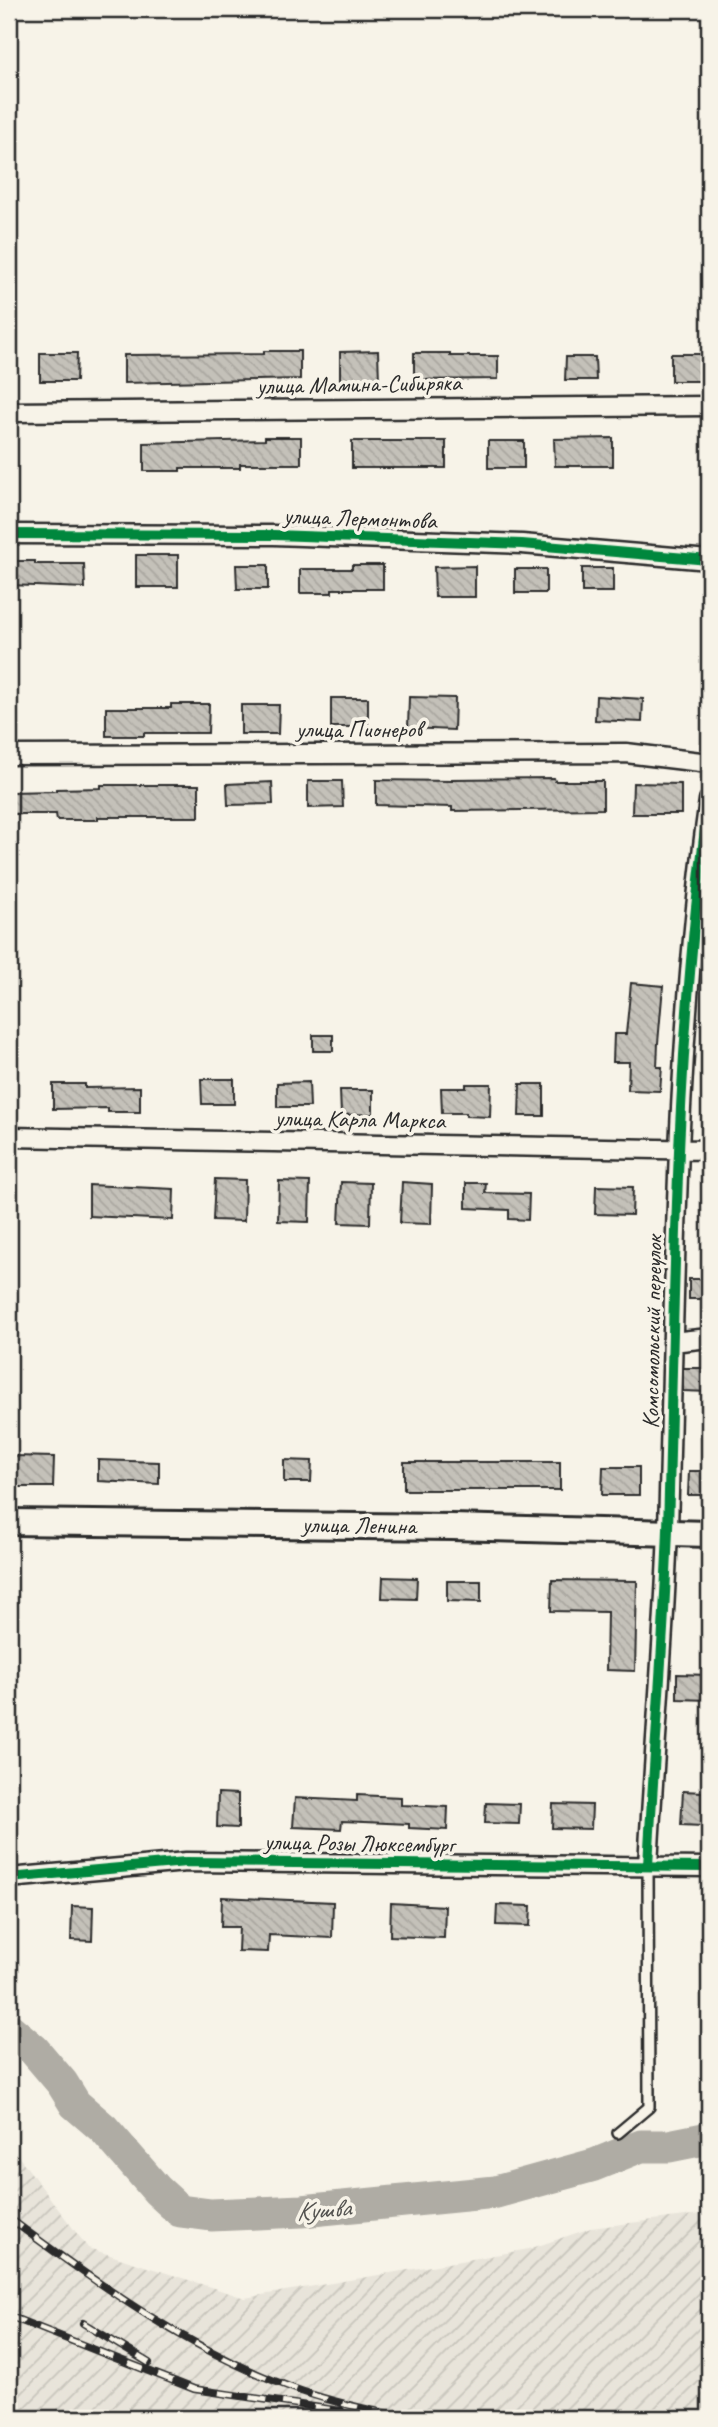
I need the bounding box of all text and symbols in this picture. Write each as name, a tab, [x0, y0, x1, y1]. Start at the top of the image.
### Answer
street label: улица Мамина-Сибиряка	[254, 367, 463, 401]
street label: улица Лермонтова	[281, 500, 439, 536]
street label: улица Пионеров	[294, 714, 426, 744]
street label: улица Карла Маркса	[273, 1102, 447, 1136]
street label: Комсомольский переулок	[635, 1233, 669, 1429]
street label: улица Ленина	[300, 1509, 418, 1541]
street label: улица Розы Люксембург	[262, 1826, 458, 1860]
water label: Кушва	[295, 2190, 354, 2228]

